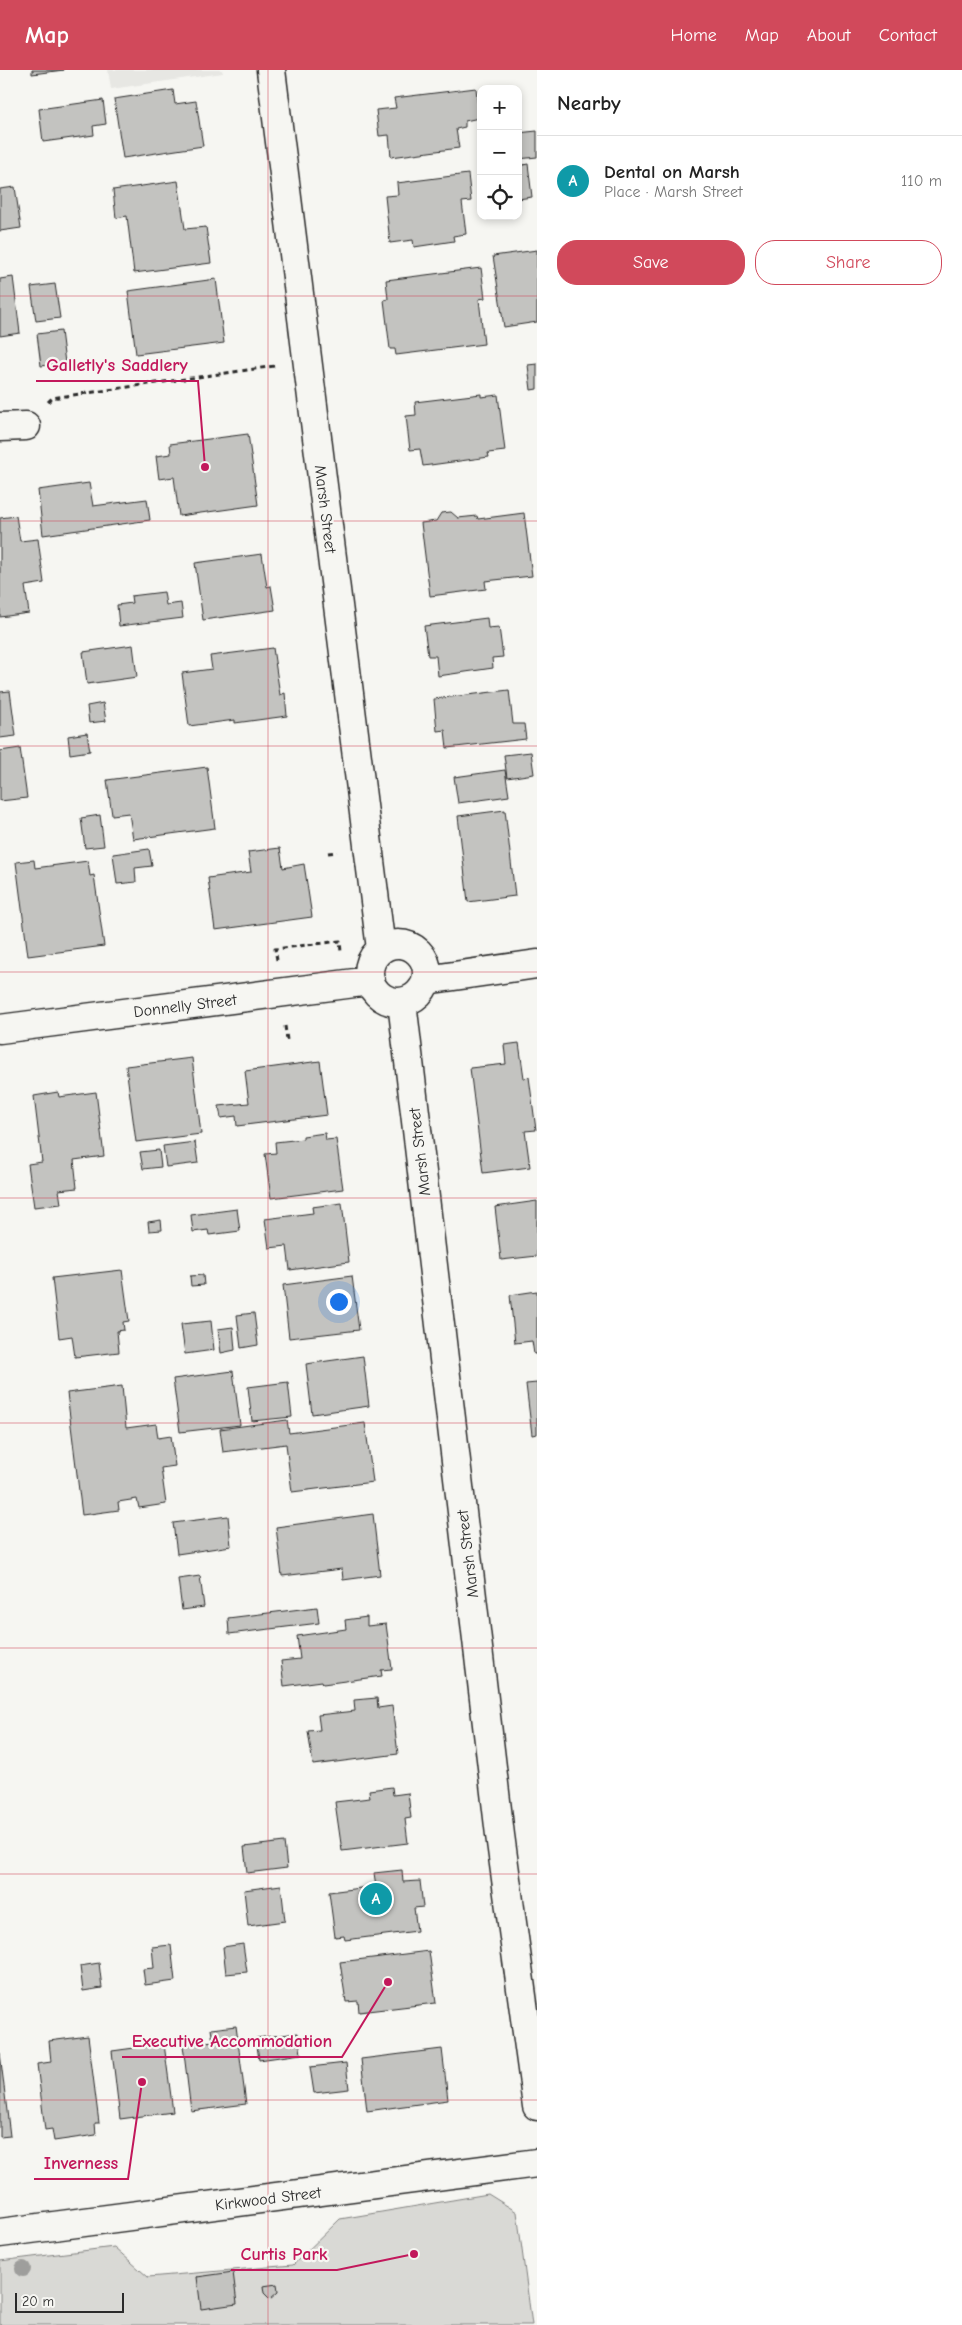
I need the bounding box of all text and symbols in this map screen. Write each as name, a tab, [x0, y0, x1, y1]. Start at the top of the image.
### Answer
text: Map	[25, 21, 69, 49]
text: Home	[670, 25, 717, 46]
text: Map	[745, 25, 779, 46]
text: About	[807, 25, 851, 46]
text: Contact	[879, 25, 937, 46]
map controls	[477, 85, 522, 220]
button: +	[477, 85, 522, 130]
text: Nearby	[557, 91, 621, 115]
button: −	[477, 130, 522, 175]
text: Dental on Marsh	[604, 161, 740, 183]
text: A	[569, 172, 577, 190]
text: 110 m	[901, 172, 942, 190]
button: locate	[477, 175, 522, 220]
text: Place · Marsh Street	[604, 183, 743, 201]
button: Save	[557, 240, 745, 285]
button: Share	[755, 240, 942, 285]
callout: Galletly's Saddlery	[36, 348, 198, 381]
text: Galletly's Saddlery	[46, 355, 189, 376]
street label: Marsh Street	[311, 464, 339, 555]
street label: Donnelly Street	[133, 991, 238, 1021]
street label: Marsh Street	[406, 1106, 434, 1197]
your location	[326, 1289, 352, 1315]
street label: Marsh Street	[454, 1508, 482, 1599]
pin: A	[360, 1880, 392, 1918]
callout: Executive Accommodation	[122, 2024, 342, 2057]
text: Executive Accommodation	[132, 2031, 332, 2052]
callout: Inverness	[34, 2146, 128, 2179]
text: Inverness	[44, 2153, 119, 2174]
street label: Kirkwood Street	[214, 2184, 323, 2214]
callout: Curtis Park	[231, 2237, 337, 2270]
text: Curtis Park	[241, 2244, 328, 2265]
scale bar	[15, 2290, 124, 2313]
text: 20 m	[22, 2293, 54, 2310]

